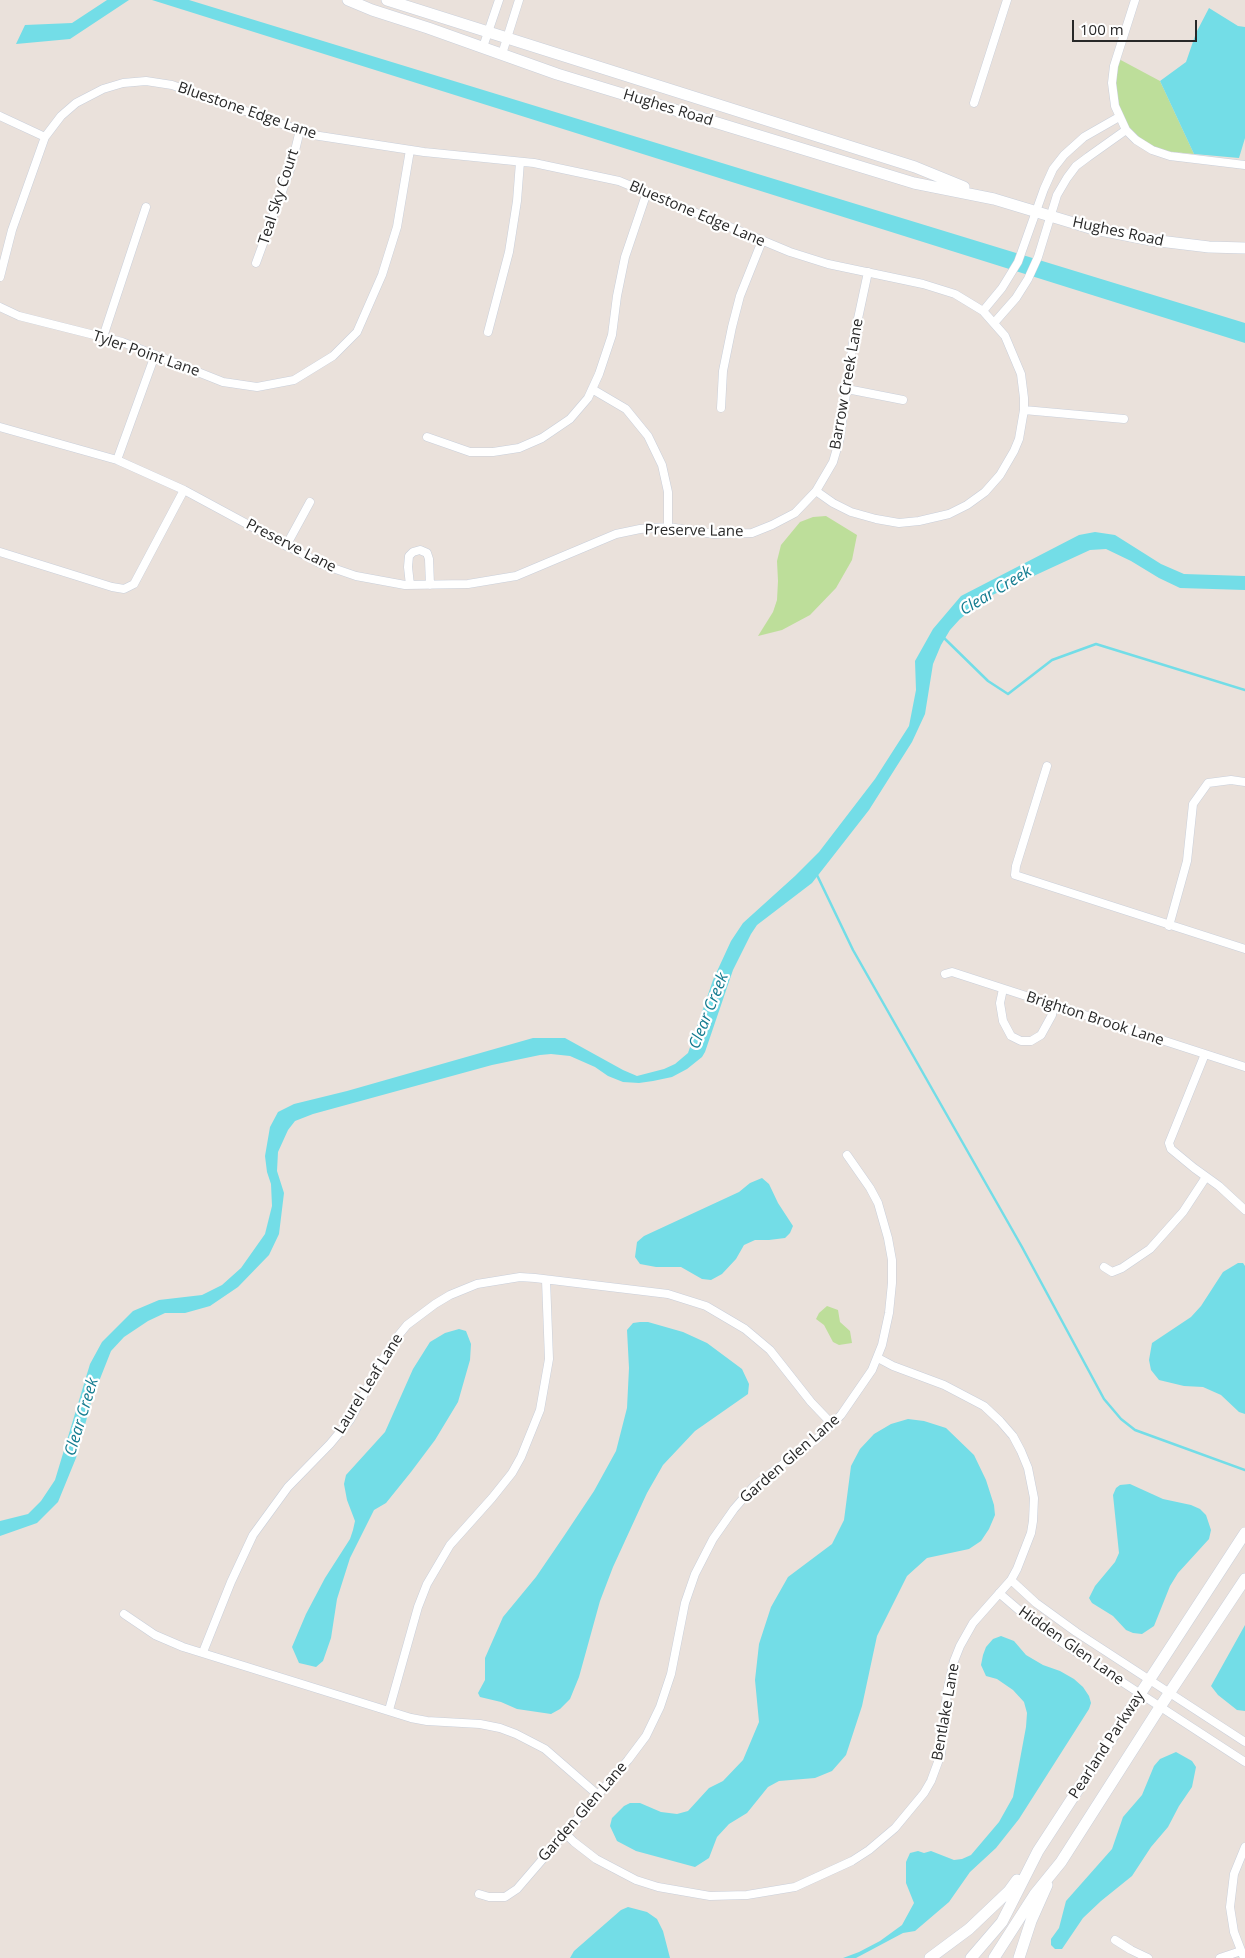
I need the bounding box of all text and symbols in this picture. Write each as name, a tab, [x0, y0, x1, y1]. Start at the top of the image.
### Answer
scale bar	[1075, 10, 1200, 42]
text: 100 m	[1080, 19, 1124, 39]
street label: Bluestone Edge Lane	[175, 79, 319, 143]
street label: Hughes Road	[621, 86, 715, 130]
street label: Teal Sky Court	[255, 147, 303, 247]
street label: Bluestone Edge Lane	[626, 177, 768, 251]
street label: Hughes Road	[1071, 214, 1165, 250]
street label: Barrow Creek Lane	[827, 317, 867, 451]
street label: Tyler Point Lane	[90, 327, 202, 381]
street label: Preserve Lane	[243, 516, 339, 576]
street label: Preserve Lane	[644, 521, 744, 541]
water label: Clear Creek	[957, 562, 1035, 620]
water label: Clear Creek	[685, 970, 733, 1052]
street label: Brighton Brook Lane	[1024, 988, 1166, 1050]
street label: Laurel Leaf Lane	[331, 1331, 407, 1437]
water label: Clear Creek	[61, 1376, 103, 1458]
street label: Garden Glen Lane	[737, 1411, 843, 1507]
street label: Hidden Glen Lane	[1015, 1603, 1127, 1689]
street label: Bentlake Lane	[929, 1662, 963, 1762]
street label: Pearland Parkway	[1065, 1688, 1149, 1802]
street label: Garden Glen Lane	[535, 1759, 631, 1865]

